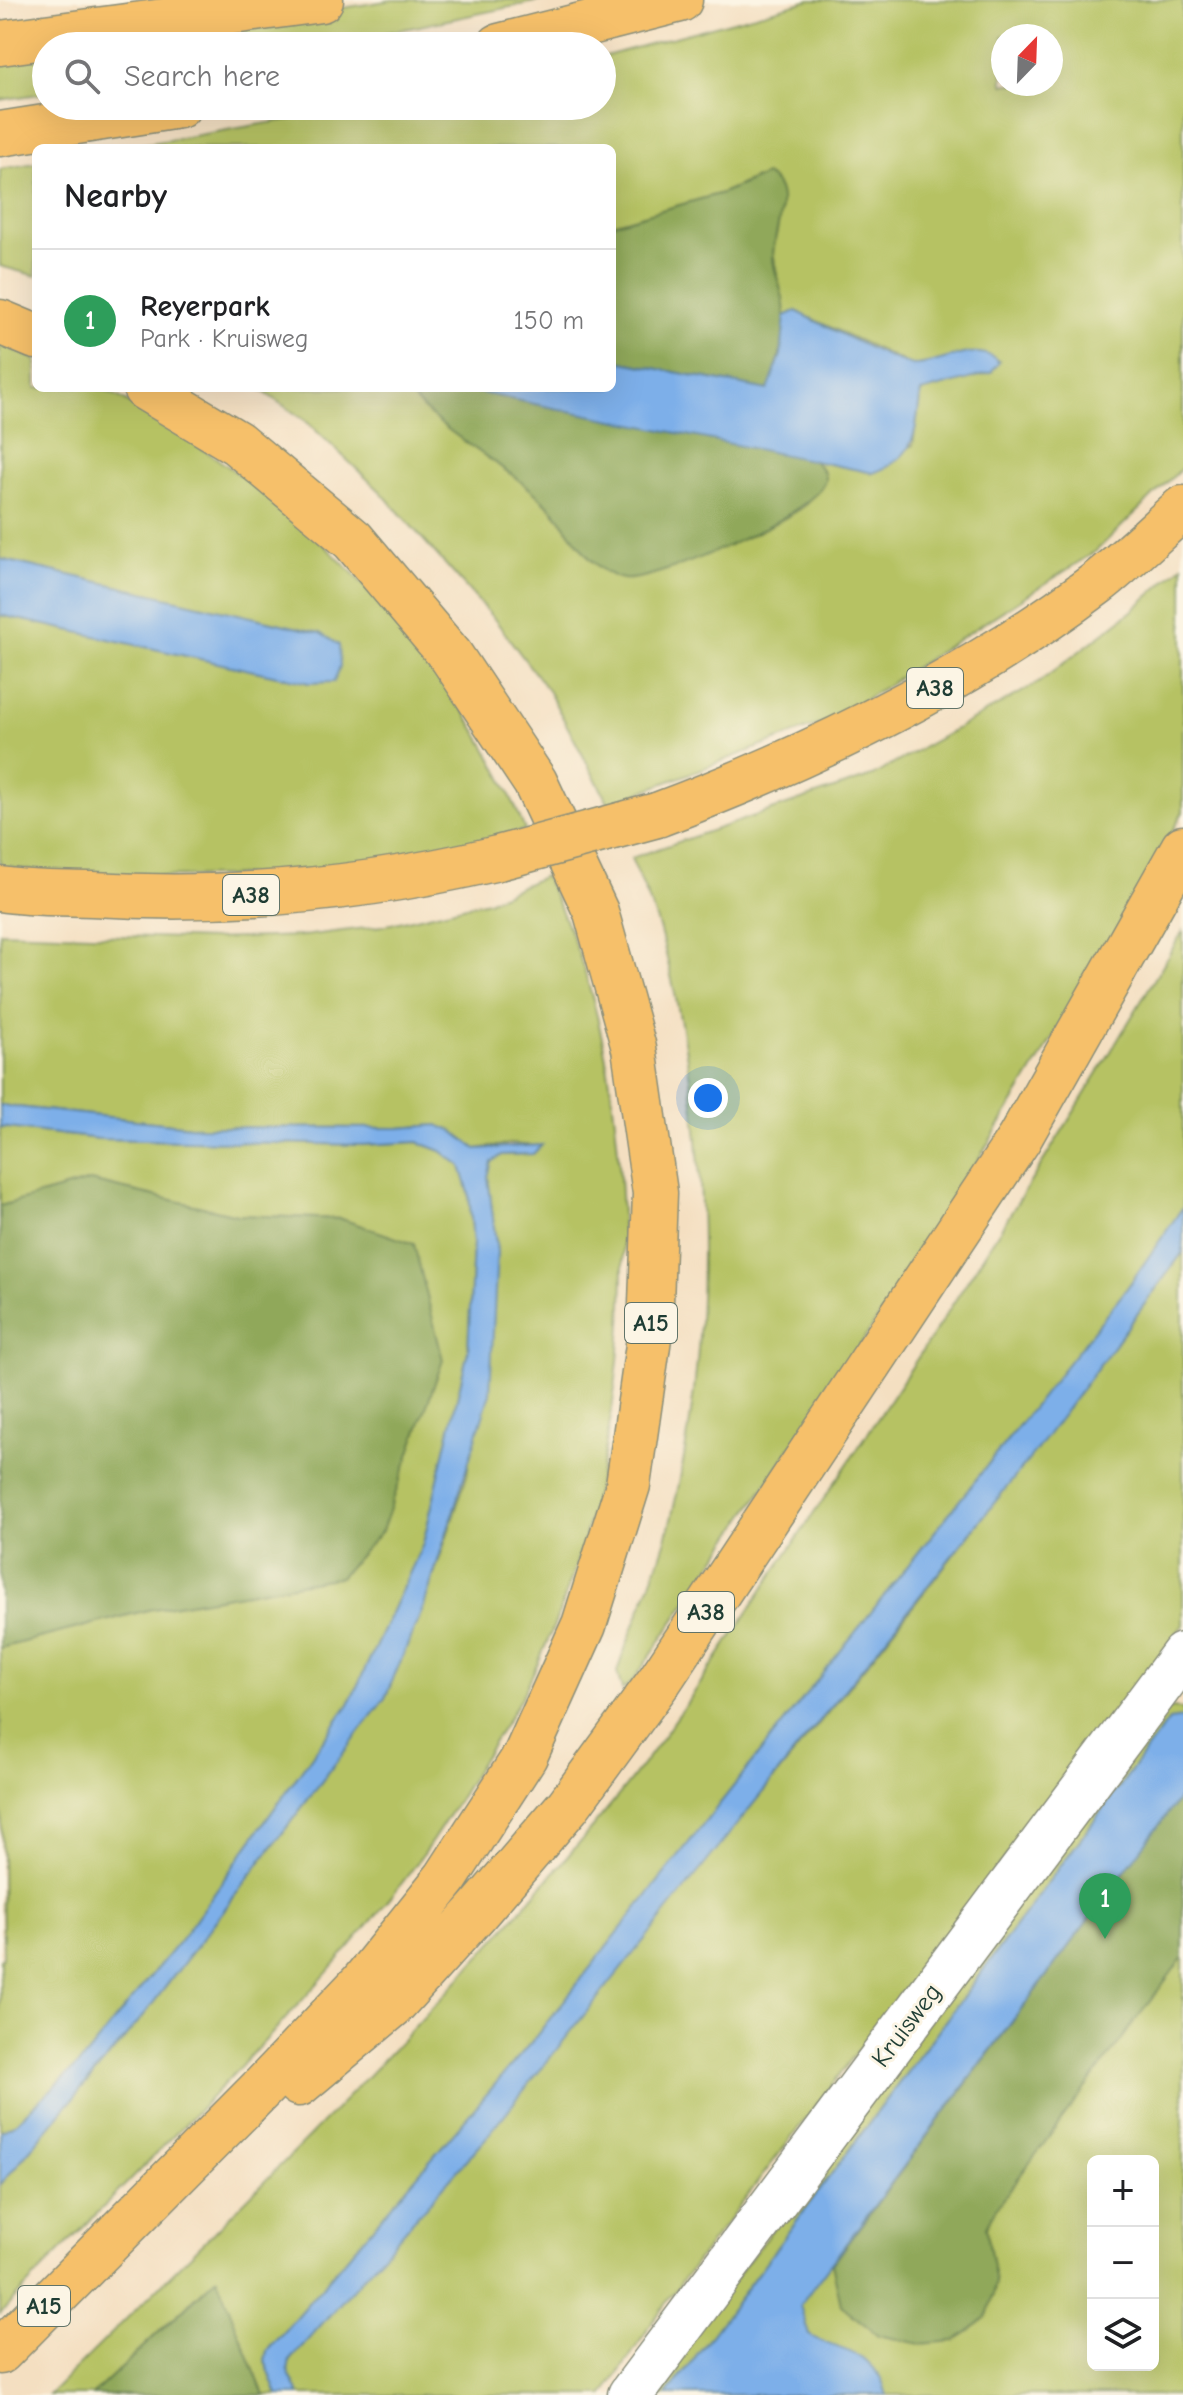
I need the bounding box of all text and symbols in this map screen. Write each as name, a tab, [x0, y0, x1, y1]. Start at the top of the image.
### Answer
north arrow	[991, 24, 1063, 96]
search box	[32, 32, 616, 120]
icon: search	[60, 54, 104, 98]
text: Search here	[124, 59, 280, 94]
text: Nearby	[64, 176, 167, 216]
text: Reyerpark	[140, 289, 270, 324]
text: 1	[85, 306, 95, 336]
text: 150 m	[514, 306, 584, 336]
text: Park · Kruisweg	[140, 324, 309, 354]
road number: A38	[907, 668, 963, 708]
road number: A38	[223, 875, 279, 915]
your location	[688, 1078, 728, 1118]
road number: A15	[625, 1303, 677, 1343]
road number: A38	[678, 1592, 734, 1632]
pin: 1	[1079, 1873, 1131, 1939]
street label: Kruisweg	[866, 1978, 948, 2073]
map controls	[1087, 2155, 1159, 2371]
button: +	[1087, 2155, 1159, 2227]
button: −	[1087, 2227, 1159, 2299]
road number: A15	[18, 2286, 70, 2326]
button: layers	[1087, 2299, 1159, 2371]

